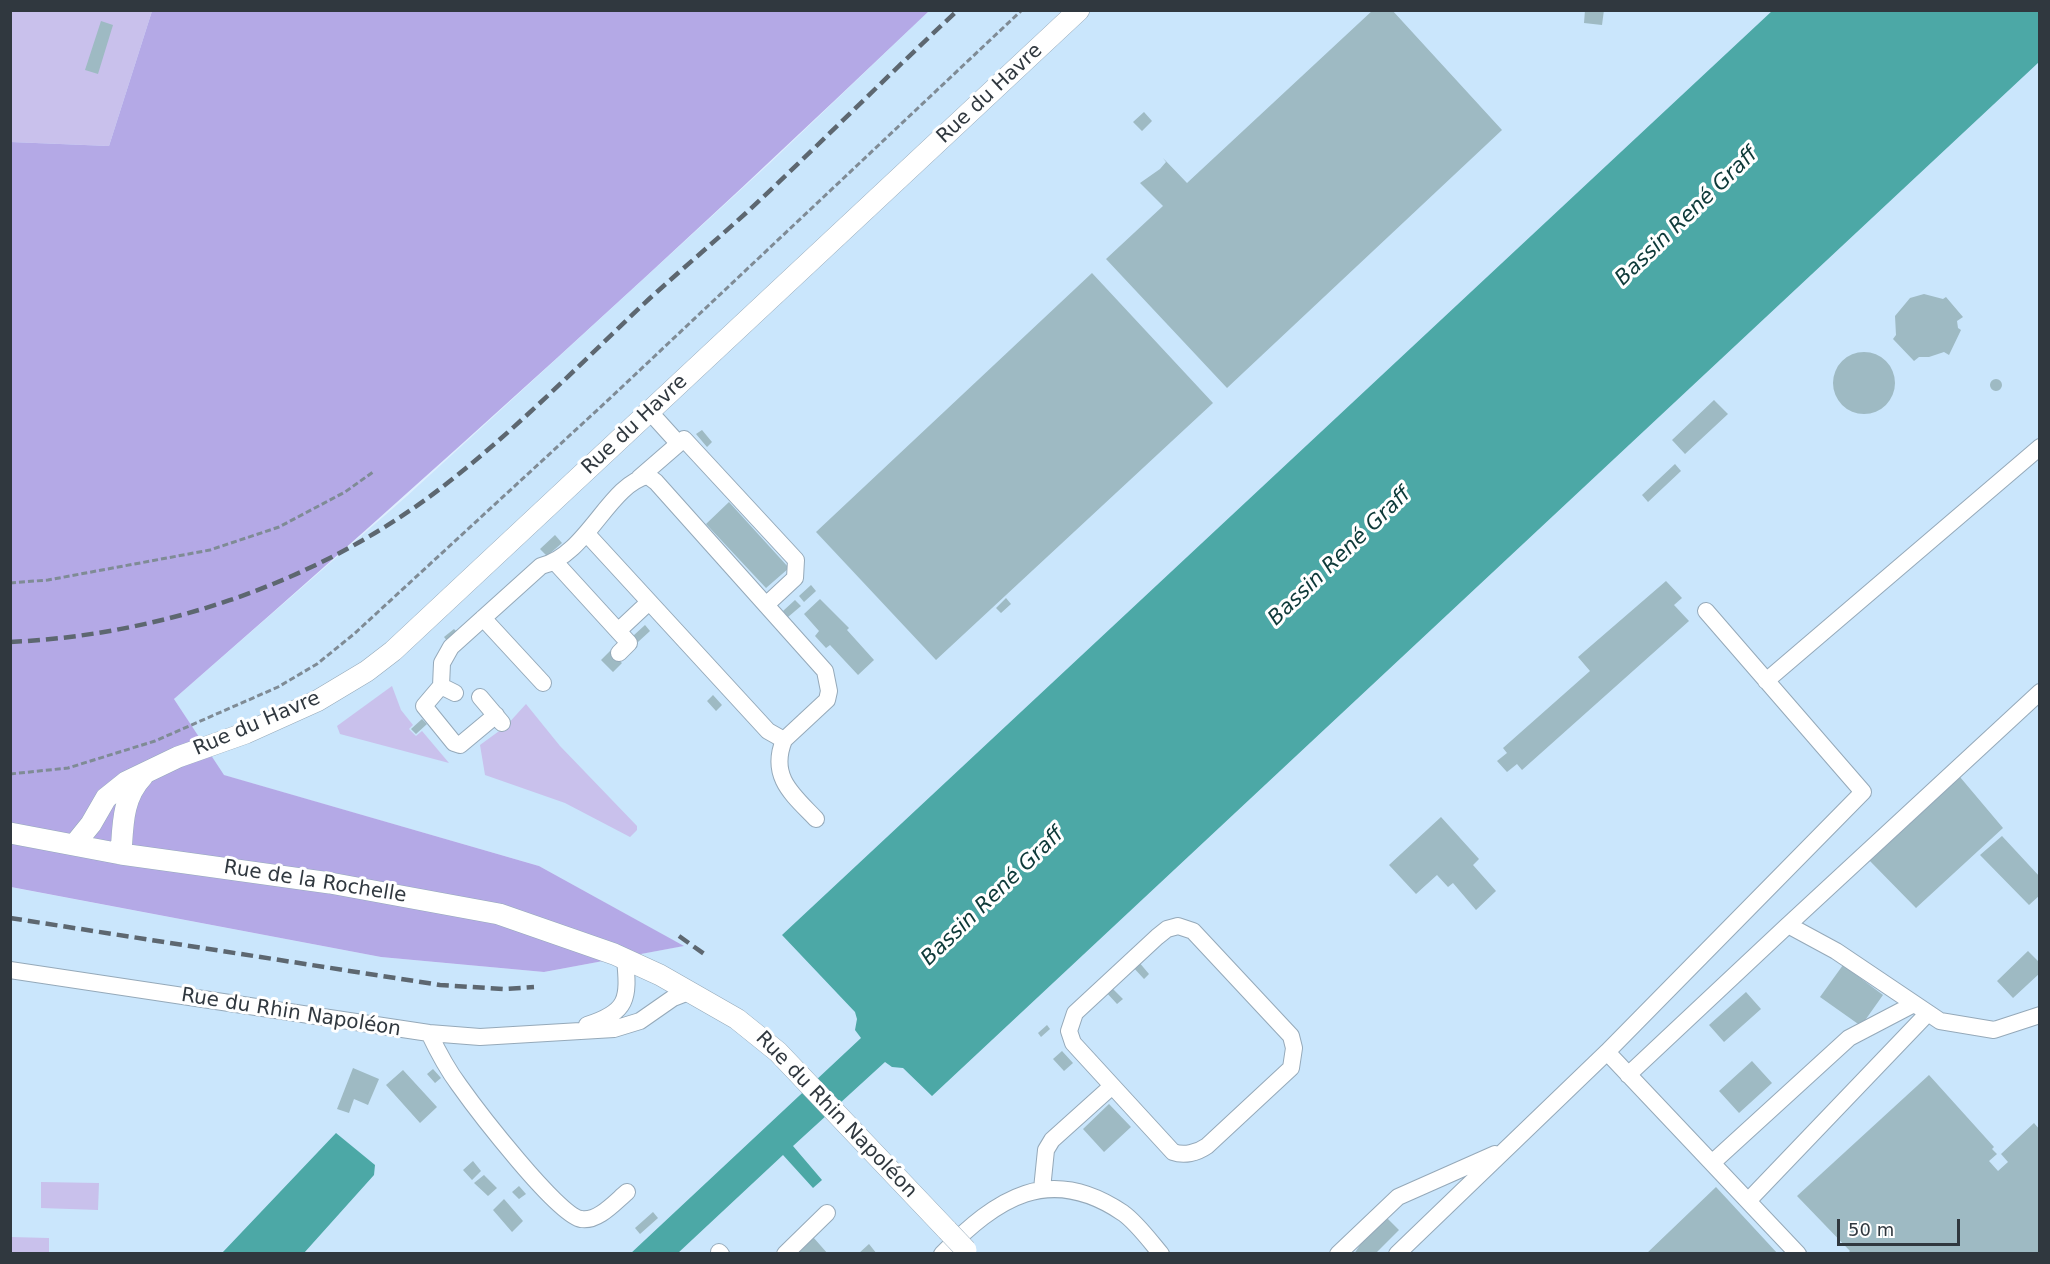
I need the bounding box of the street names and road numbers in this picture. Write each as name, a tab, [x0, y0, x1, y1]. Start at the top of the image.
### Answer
street label: Rue du Havre	[932, 39, 1048, 149]
street label: Rue du Havre	[577, 370, 693, 480]
street label: Rue du Havre	[190, 687, 324, 761]
street label: Rue de la Rochelle	[222, 856, 408, 908]
street label: Rue du Rhin Napoléon	[179, 984, 403, 1042]
street label: Rue du Rhin Napoléon	[750, 1027, 922, 1203]

